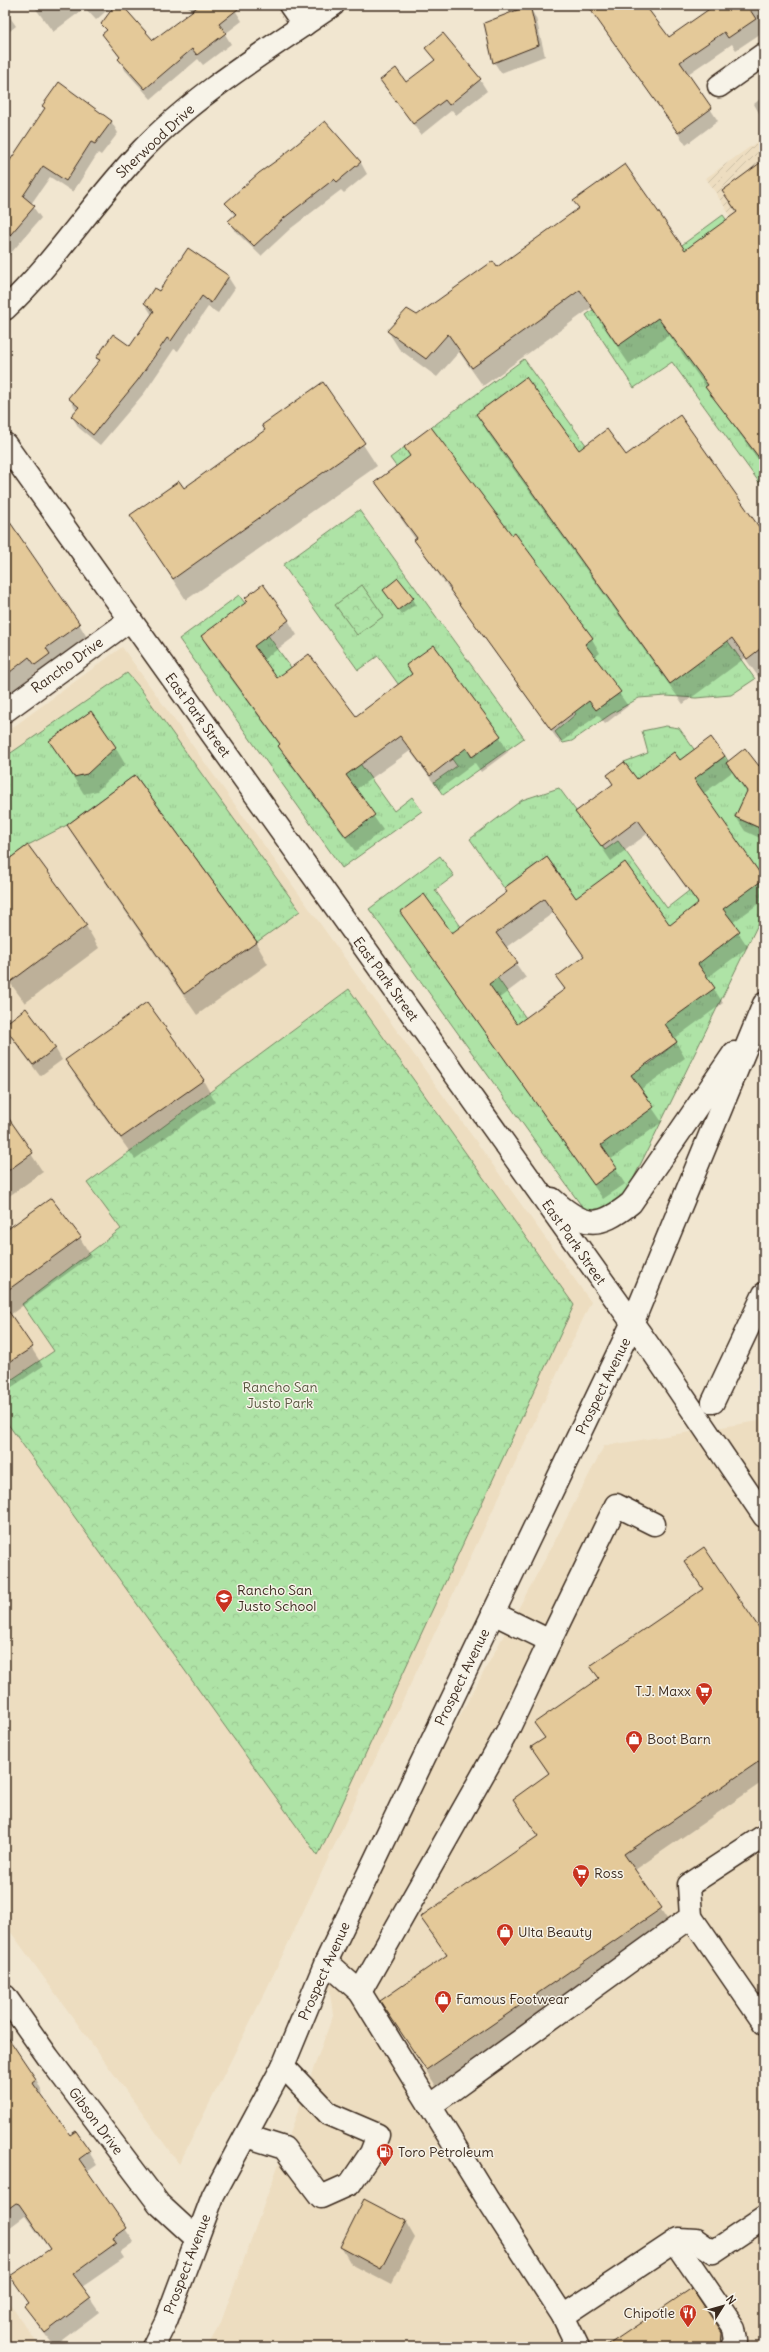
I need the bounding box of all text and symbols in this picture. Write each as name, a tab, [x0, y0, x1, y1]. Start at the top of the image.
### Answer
street label: Sherwood Drive	[112, 100, 198, 182]
street label: Rancho Drive	[28, 633, 106, 697]
street label: East Park Street	[161, 669, 235, 761]
street label: East Park Street	[349, 933, 423, 1025]
street label: East Park Street	[538, 1196, 610, 1288]
street label: Prospect Avenue	[572, 1334, 634, 1438]
park label: Rancho San Justo Park	[242, 1378, 318, 1412]
place label: Rancho San Justo School	[237, 1581, 316, 1615]
school or university icon: Rancho San Justo School	[214, 1588, 234, 1613]
street label: Prospect Avenue	[431, 1625, 493, 1729]
supermarket icon: T.J. Maxx	[694, 1681, 714, 1706]
place label: T.J. Maxx	[635, 1682, 691, 1700]
shop icon: Boot Barn	[624, 1729, 644, 1754]
place label: Boot Barn	[647, 1730, 711, 1748]
supermarket icon: Ross	[571, 1863, 591, 1888]
place label: Ross	[594, 1864, 623, 1882]
street label: Prospect Avenue	[294, 1919, 354, 2023]
shop icon: Ulta Beauty	[495, 1922, 515, 1947]
place label: Ulta Beauty	[518, 1923, 592, 1941]
shop icon: Famous Footwear	[433, 1989, 453, 2014]
place label: Famous Footwear	[456, 1990, 569, 2008]
street label: Gibson Drive	[65, 2084, 127, 2158]
fuel station icon: Toro Petroleum	[375, 2142, 395, 2167]
place label: Toro Petroleum	[398, 2143, 494, 2161]
street label: Prospect Avenue	[160, 2211, 214, 2317]
north arrow	[703, 2286, 743, 2326]
text: N	[723, 2293, 739, 2307]
restaurant icon: Chipotle	[678, 2303, 698, 2328]
place label: Chipotle	[623, 2304, 675, 2322]

